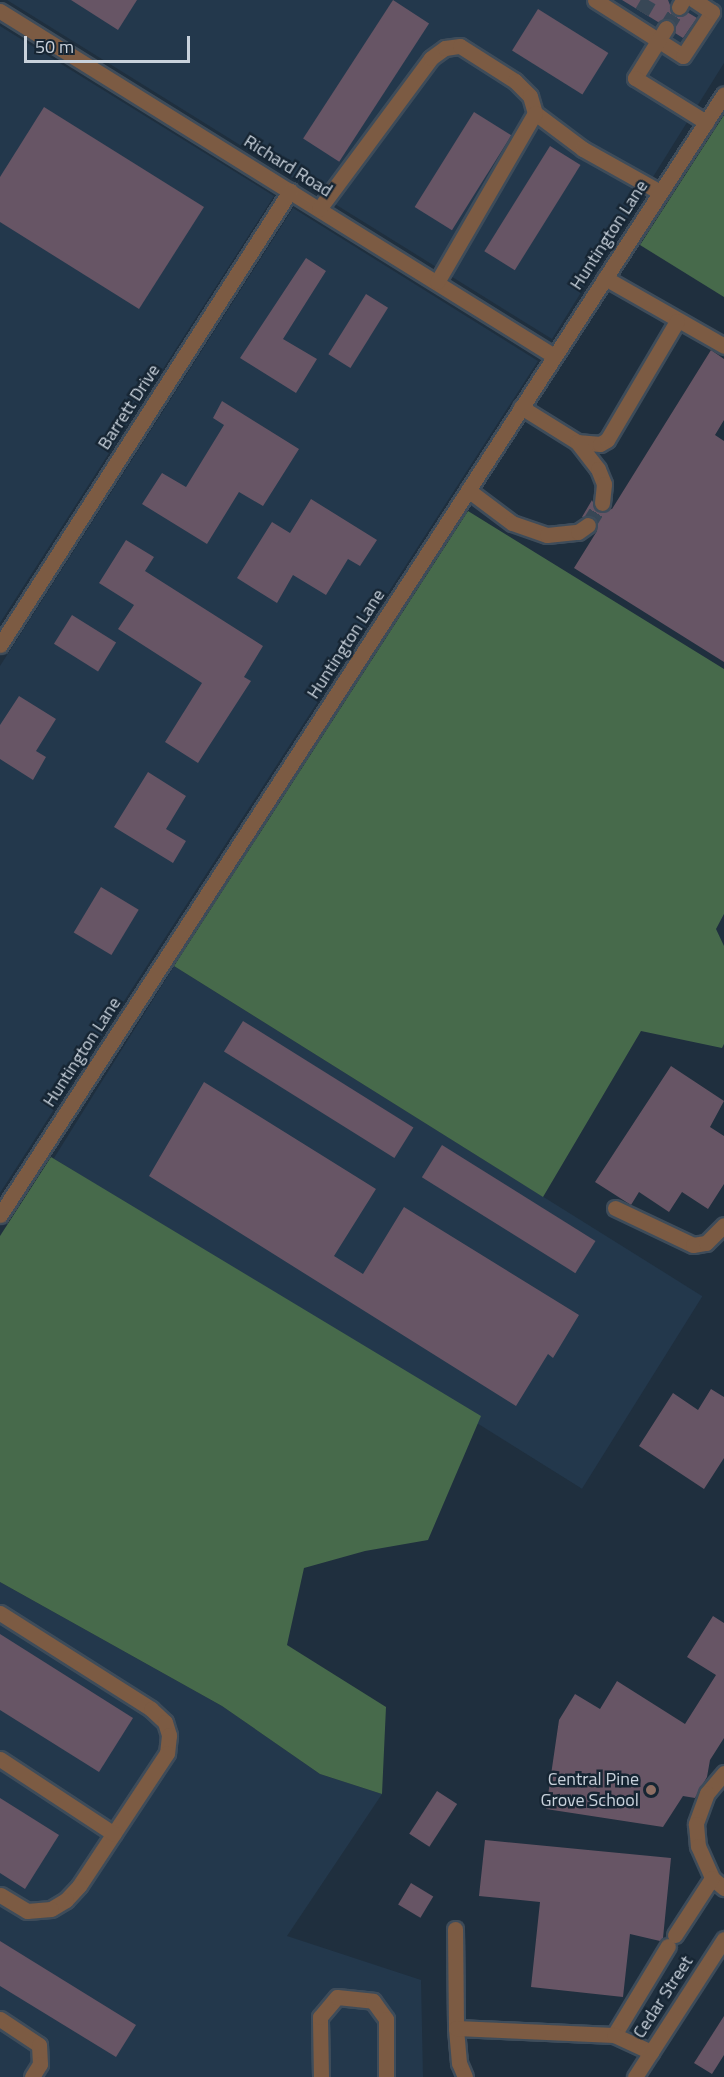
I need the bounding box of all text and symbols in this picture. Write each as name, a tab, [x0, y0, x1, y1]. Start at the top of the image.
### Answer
scale bar	[27, 24, 194, 62]
text: 50 m	[35, 33, 74, 60]
street label: Richard Road	[240, 130, 336, 202]
street label: Huntington Lane	[566, 176, 652, 294]
street label: Barrett Drive	[93, 360, 165, 454]
street label: Huntington Lane	[303, 585, 389, 703]
street label: Huntington Lane	[39, 993, 125, 1111]
place label: Central Pine Grove School	[541, 1769, 639, 1812]
marker: Central Pine Grove School	[644, 1783, 658, 1797]
street label: Cedar Street	[628, 1952, 698, 2042]

